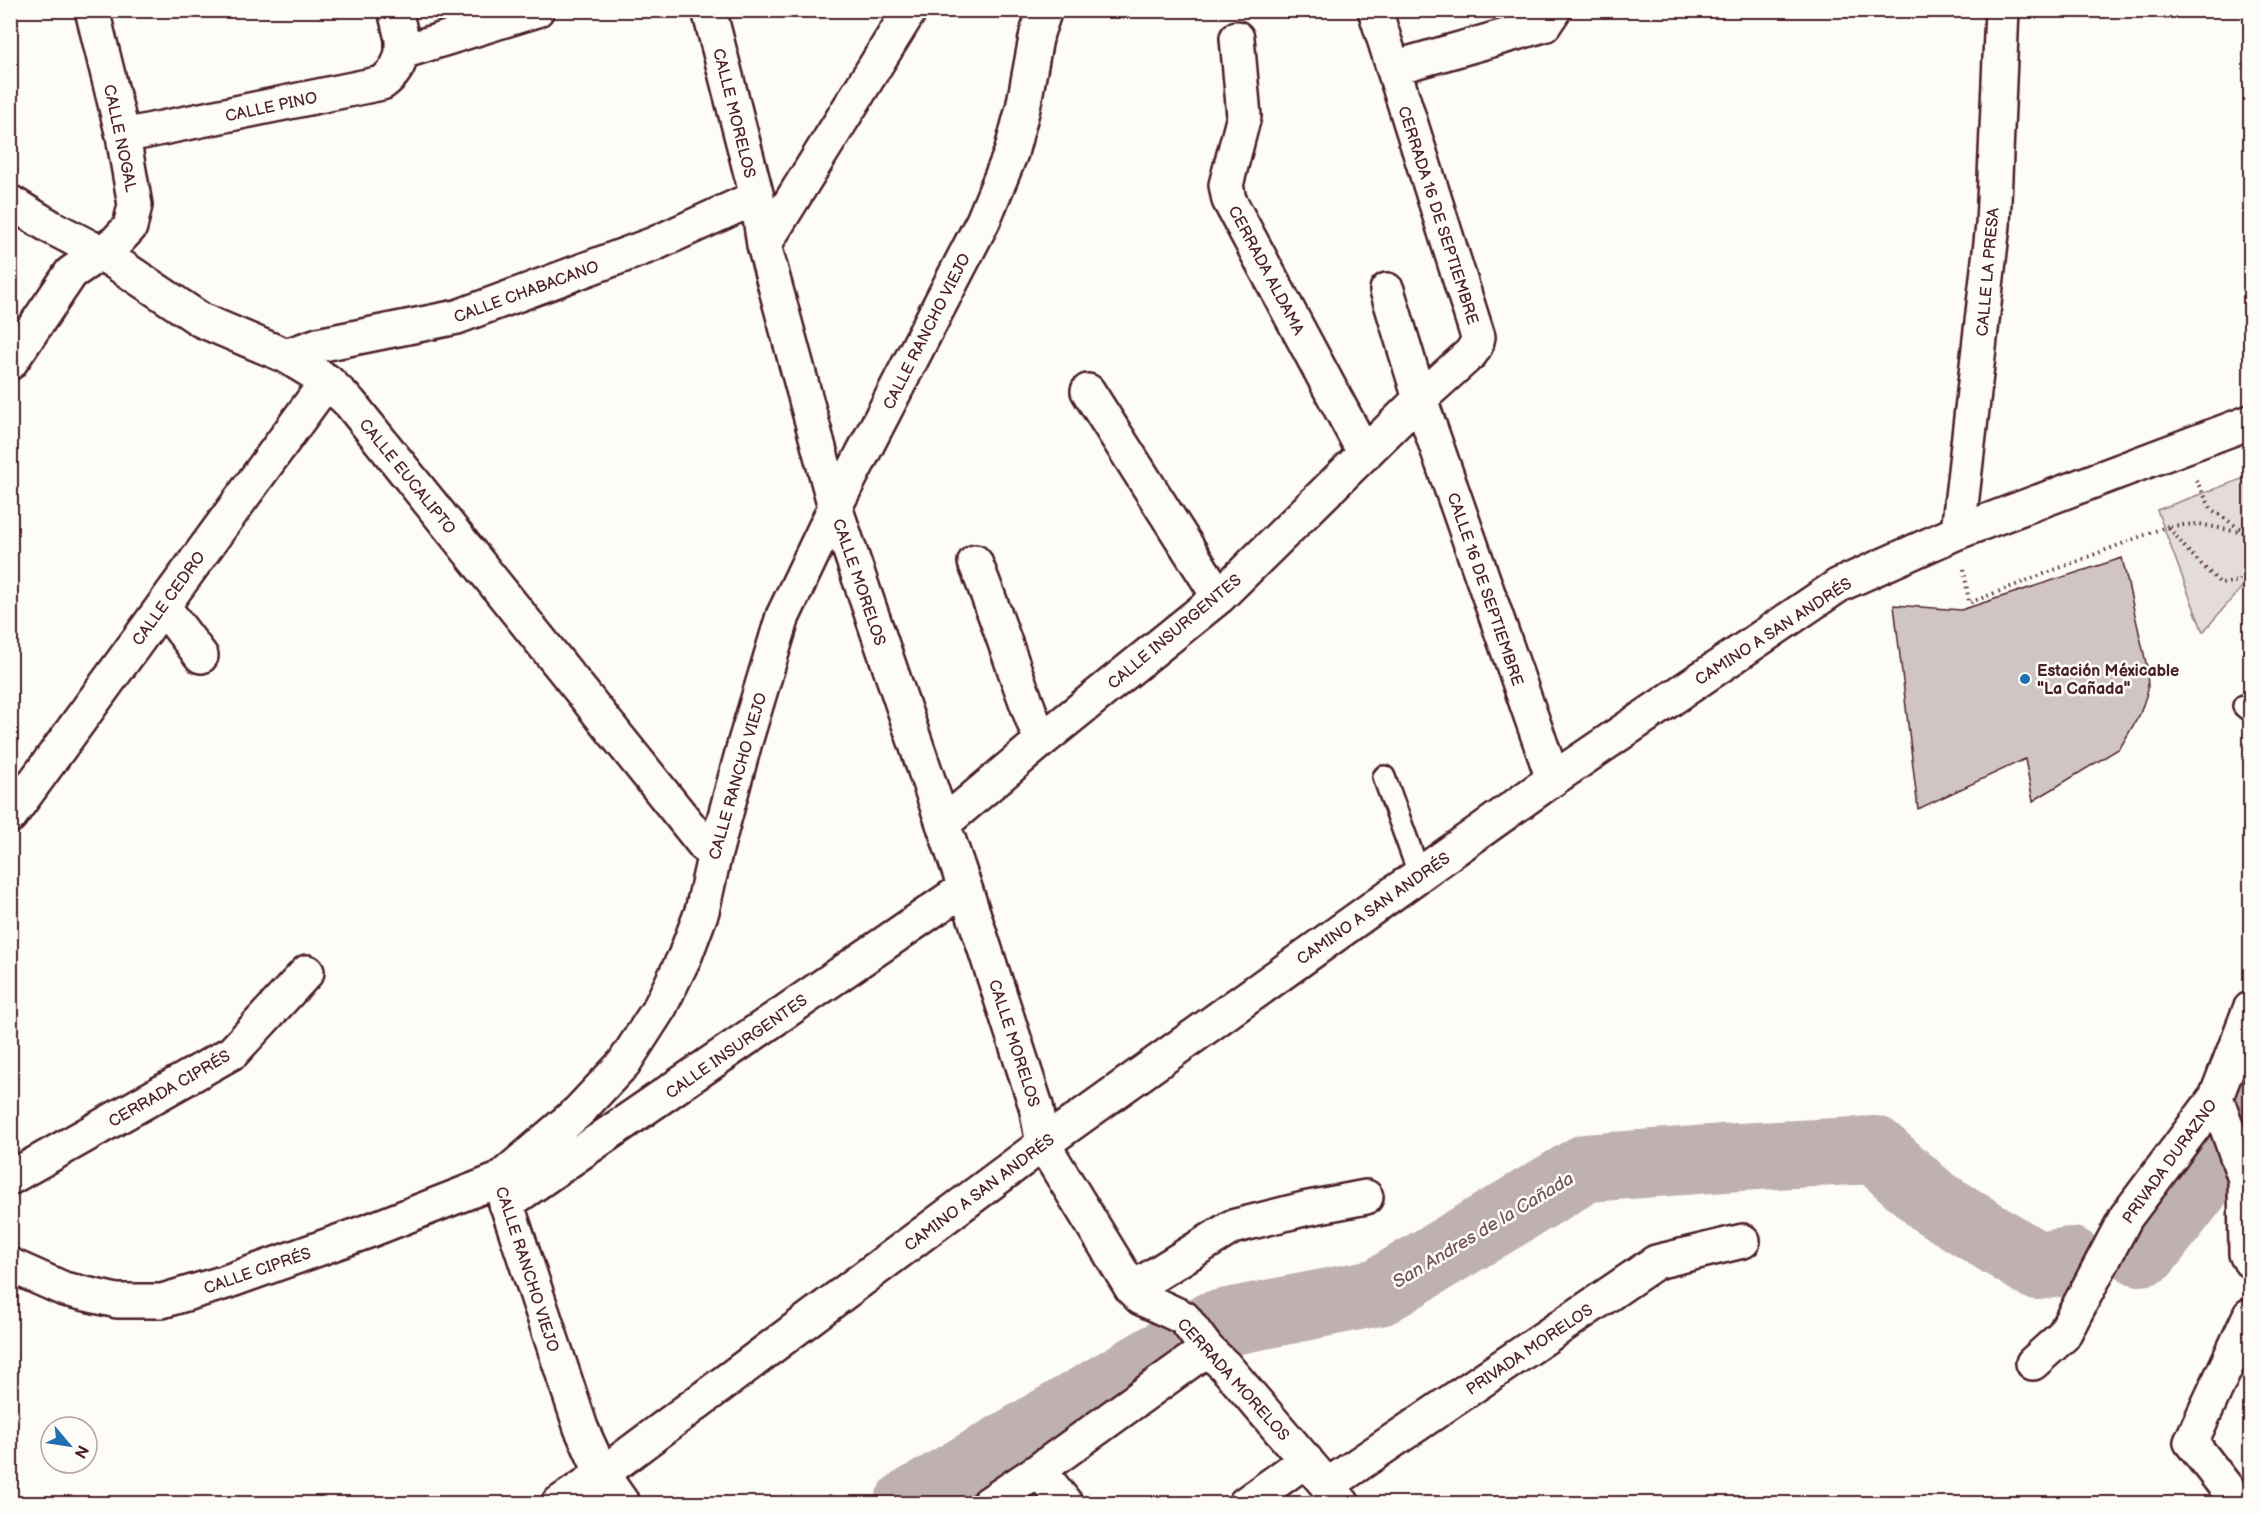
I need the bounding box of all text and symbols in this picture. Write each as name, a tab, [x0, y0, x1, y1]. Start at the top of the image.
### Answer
street label: CALLE MORELOS	[708, 47, 759, 180]
street label: CALLE NOGAL	[99, 83, 140, 194]
street label: CALLE PINO	[224, 88, 319, 126]
street label: CERRADA 16 DE SEPTIEMBRE	[1393, 104, 1482, 327]
street label: CERRADA ALDAMA	[1224, 203, 1308, 339]
street label: CALLE LA PRESA	[1973, 207, 2004, 337]
street label: CALLE RANCHO VIEJO	[880, 250, 975, 413]
street label: CALLE CHABACANO	[451, 257, 602, 327]
street label: CALLE EUCALIPTO	[355, 415, 459, 538]
street label: CALLE 16 DE SEPTIEMBRE	[1443, 490, 1527, 689]
street label: CALLE MORELOS	[828, 517, 889, 648]
street label: CALLE CEDRO	[129, 548, 210, 650]
street label: CALLE INSURGENTES	[1104, 571, 1246, 694]
street label: CAMINO A SAN ANDRÉS	[1691, 573, 1856, 690]
place label: Estación Méxicable "La Cañada"	[2037, 662, 2179, 699]
marker: Estación Méxicable "La Cañada"	[2018, 672, 2032, 686]
street label: CALLE RANCHO VIEJO	[706, 691, 771, 862]
street label: CAMINO A SAN ANDRÉS	[1292, 847, 1454, 969]
street label: CALLE MORELOS	[984, 977, 1043, 1110]
street label: CALLE INSURGENTES	[662, 991, 811, 1103]
street label: CERRADA CIPRÉS	[105, 1045, 234, 1132]
street label: PRIVADA DURAZNO	[2119, 1096, 2222, 1228]
street label: CAMINO A SAN ANDRÉS	[900, 1129, 1059, 1256]
water label: San Andres de la Cañada	[1389, 1168, 1578, 1293]
street label: CALLE RANCHO VIEJO	[491, 1184, 562, 1355]
street label: CALLE CIPRÉS	[201, 1242, 314, 1299]
street label: PRIVADA MORELOS	[1463, 1301, 1597, 1400]
street label: CERRADA MORELOS	[1173, 1315, 1293, 1445]
north arrow	[39, 1415, 99, 1475]
text: N	[70, 1442, 92, 1461]

